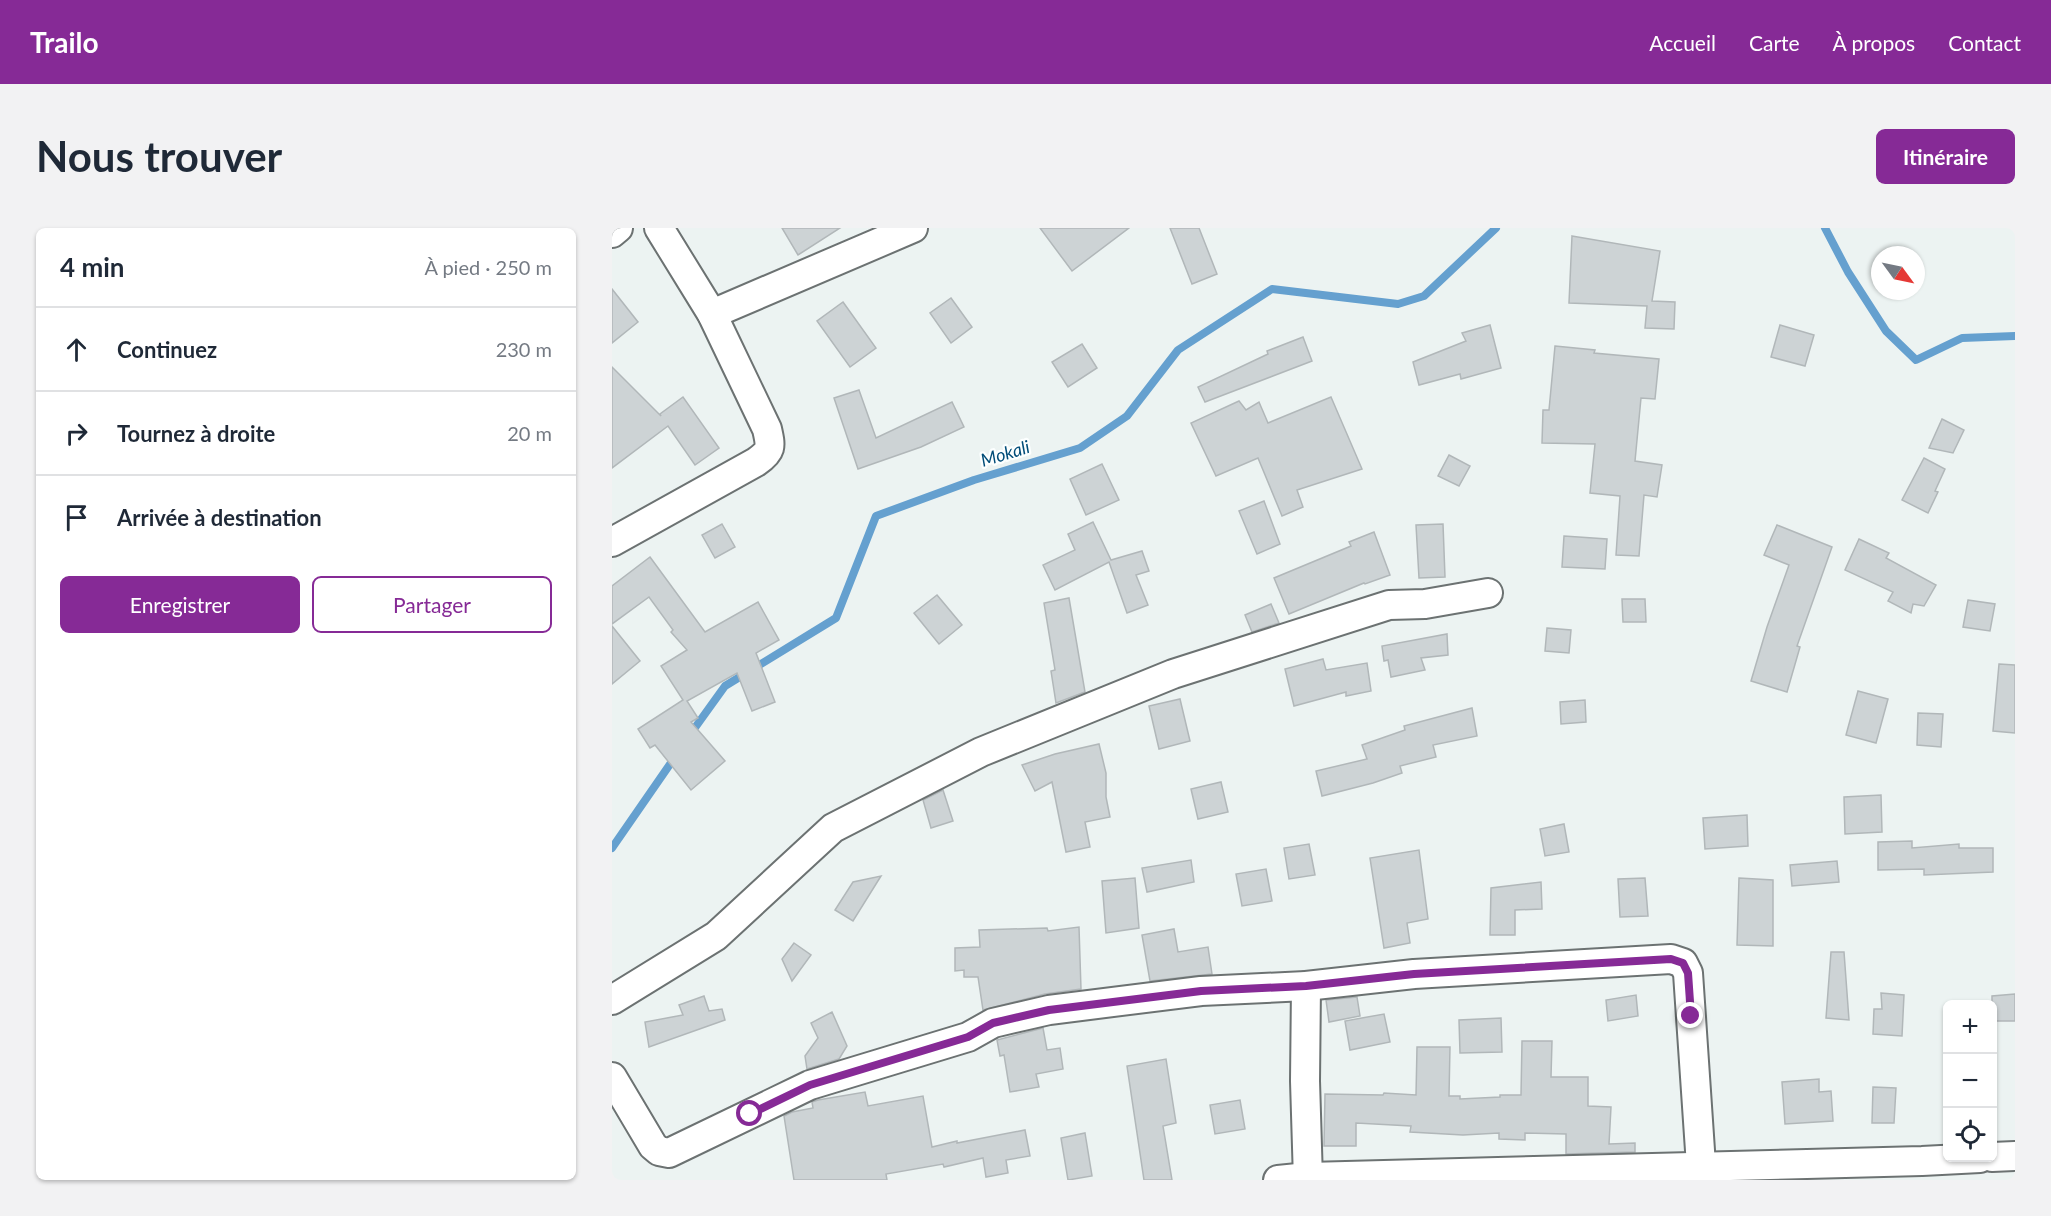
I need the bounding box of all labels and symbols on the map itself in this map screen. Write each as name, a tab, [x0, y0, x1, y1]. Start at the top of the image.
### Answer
north arrow	[1871, 246, 1925, 300]
water label: Mokali	[978, 435, 1032, 471]
route end	[1677, 1002, 1703, 1028]
route start	[736, 1100, 762, 1126]

